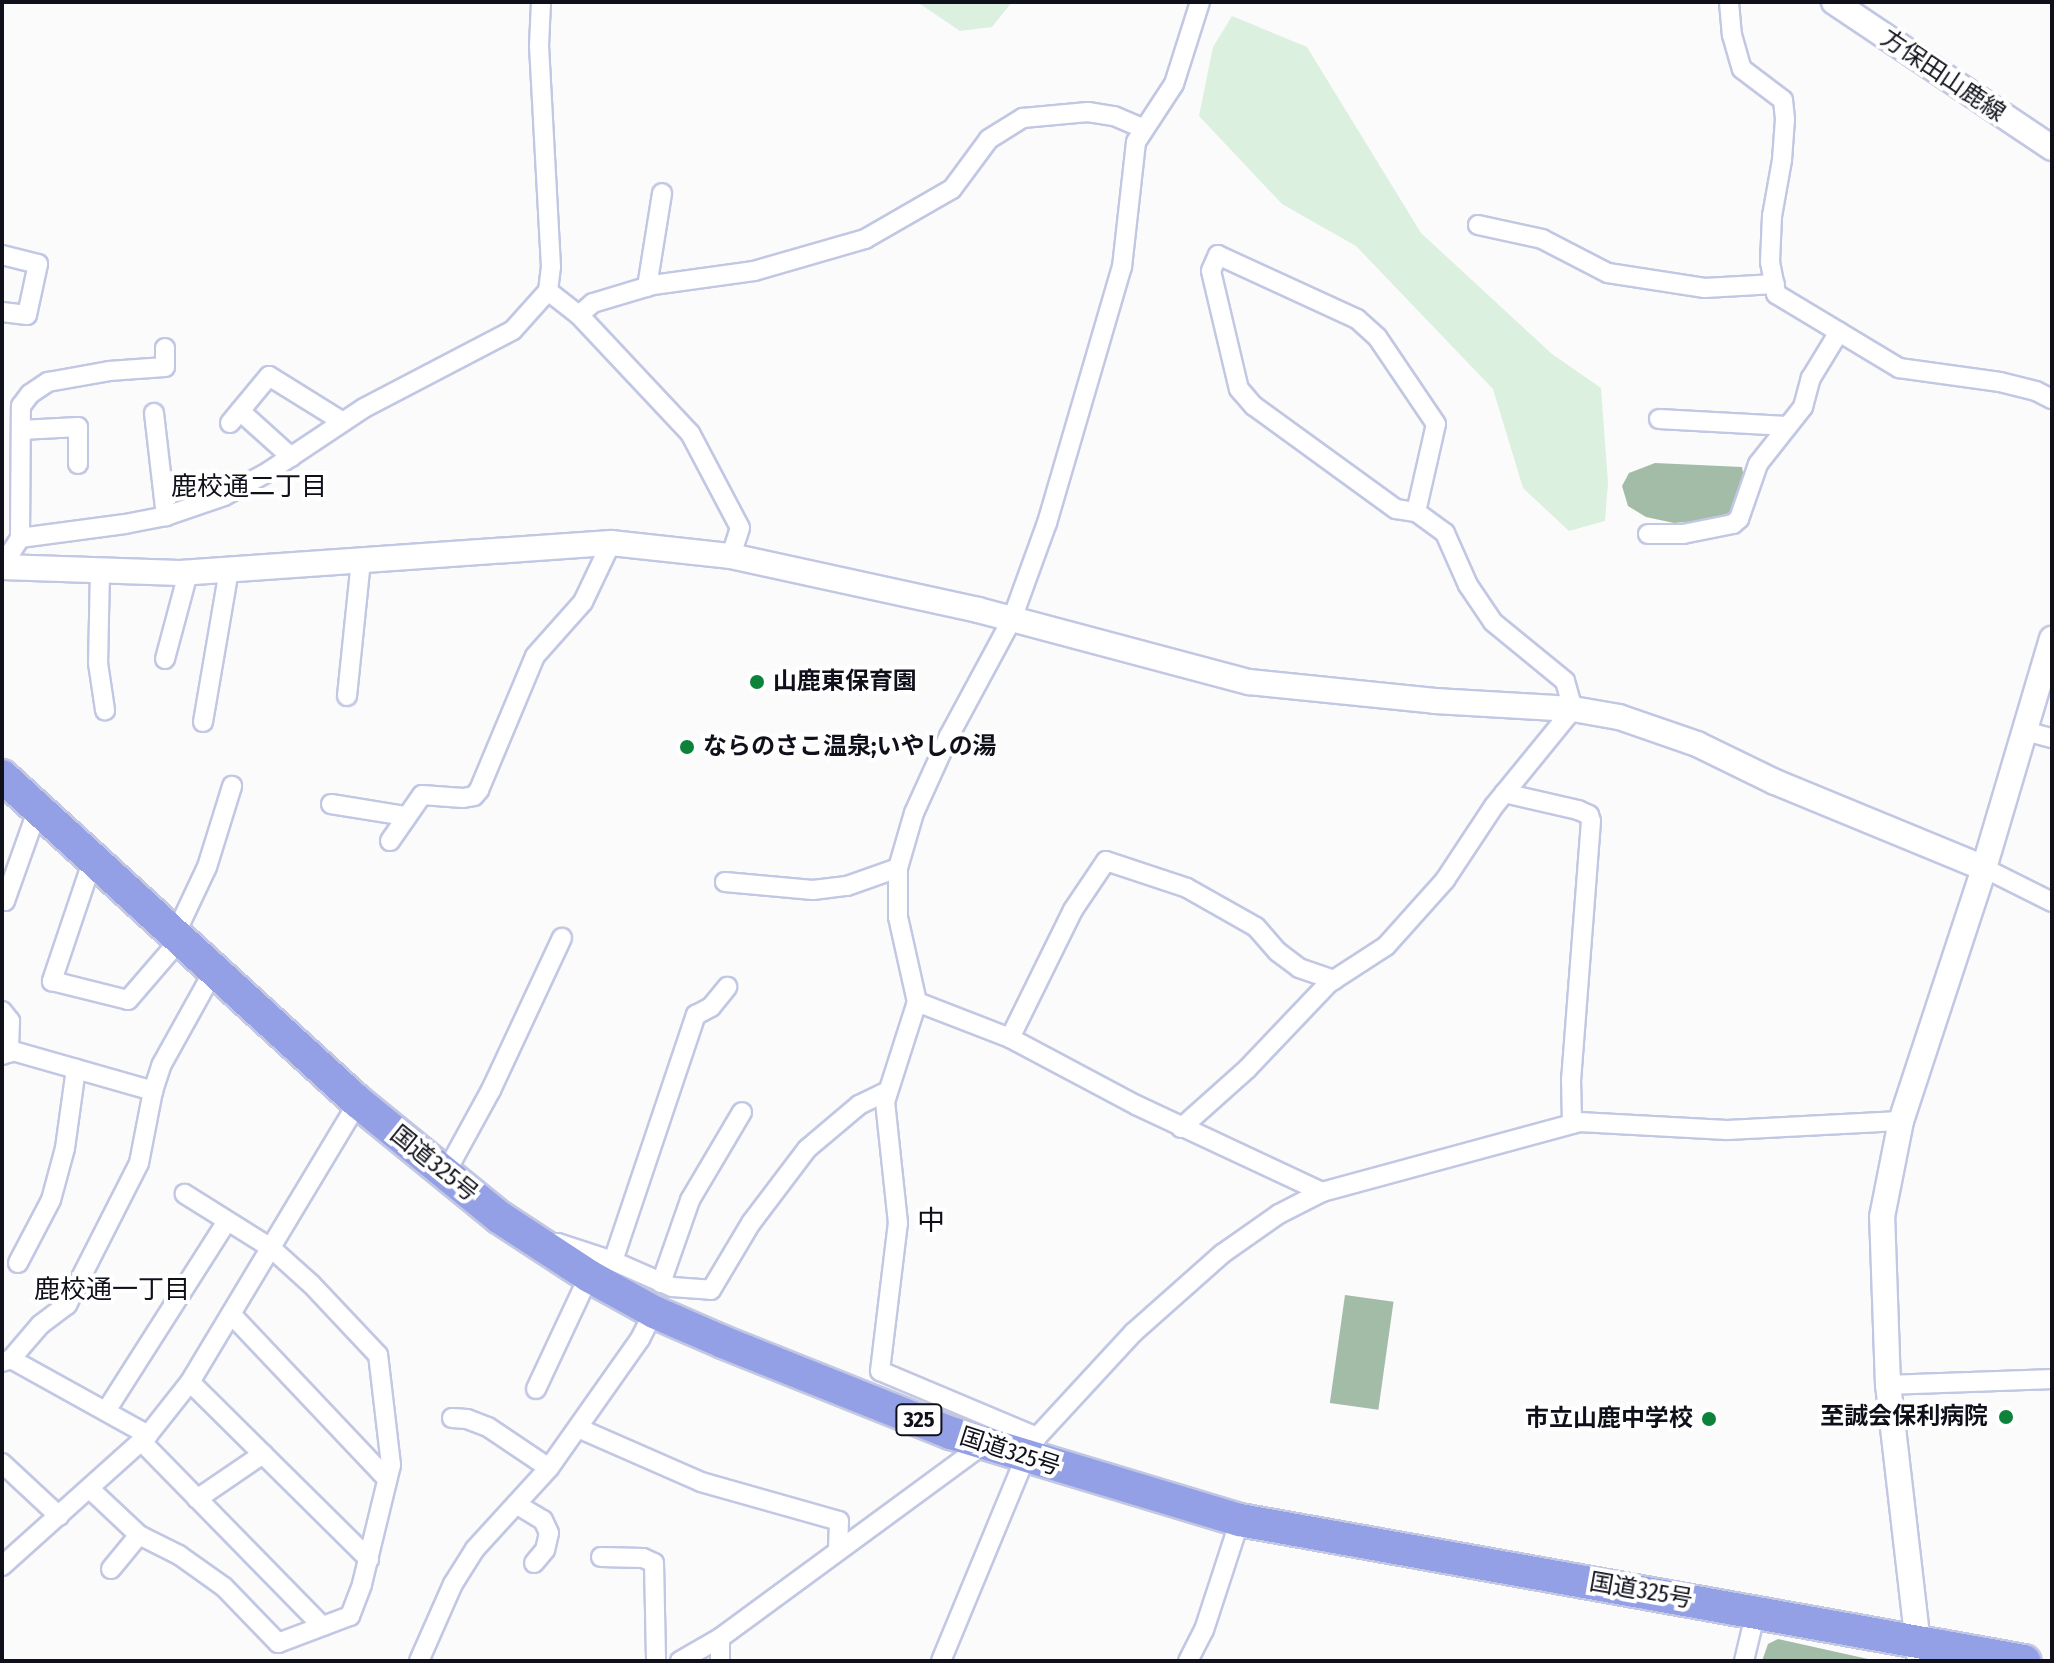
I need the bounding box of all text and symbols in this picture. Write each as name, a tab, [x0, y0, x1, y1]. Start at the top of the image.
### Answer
street label: 方保田山鹿線	[1875, 24, 2011, 128]
district label: 鹿校通二丁目	[171, 471, 327, 503]
place label: 山鹿東保育園	[773, 668, 917, 696]
marker: 山鹿東保育園	[748, 673, 766, 691]
place label: ならのさこ温泉;いやしの湯	[703, 733, 996, 761]
marker: ならのさこ温泉;いやしの湯	[678, 738, 696, 756]
street label: 国道325号	[384, 1120, 484, 1208]
district label: 中	[917, 1204, 945, 1238]
district label: 鹿校通一丁目	[34, 1274, 190, 1306]
road number: 325	[895, 1402, 943, 1438]
place label: 至誠会保利病院	[1820, 1403, 1988, 1431]
place label: 市立山鹿中学校	[1525, 1405, 1693, 1433]
marker: 至誠会保利病院	[1995, 1406, 2017, 1428]
marker: 市立山鹿中学校	[1700, 1410, 1718, 1428]
street label: 国道325号	[956, 1422, 1064, 1482]
street label: 国道325号	[1587, 1568, 1695, 1614]

